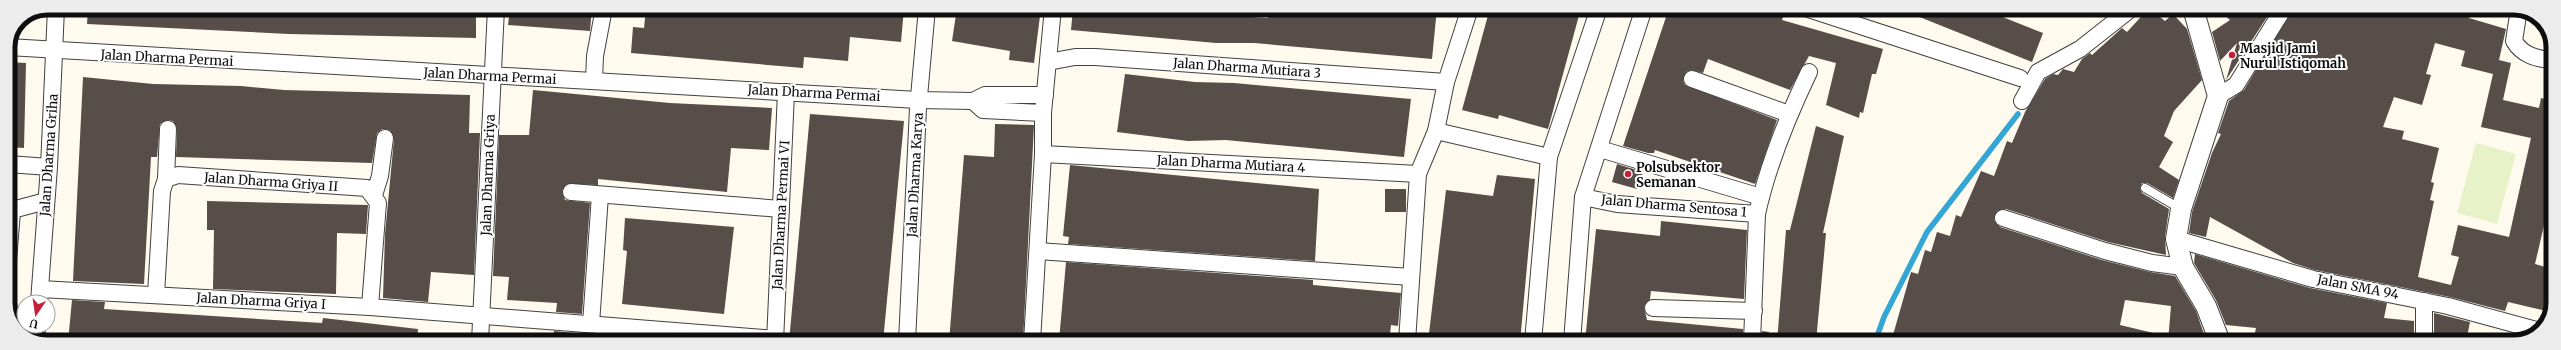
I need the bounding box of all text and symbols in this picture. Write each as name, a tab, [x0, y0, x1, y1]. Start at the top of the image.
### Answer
place label: Masjid Jami Nurul Istiqomah	[2240, 40, 2346, 72]
street label: Jalan Dharma Permai	[99, 46, 234, 70]
marker: Masjid Jami Nurul Istiqomah	[2227, 50, 2237, 60]
street label: Jalan Dharma Mutiara 3	[1171, 54, 1322, 82]
street label: Jalan Dharma Permai	[422, 64, 557, 88]
street label: Jalan Dharma Permai	[746, 81, 881, 105]
street label: Jalan Dharma Griha	[36, 93, 62, 218]
street label: Jalan Dharma Karya	[903, 112, 927, 239]
street label: Jalan Dharma Griya	[477, 114, 499, 237]
street label: Jalan Dharma Permai VI	[769, 140, 793, 291]
street label: Jalan Dharma Mutiara 4	[1155, 152, 1306, 176]
place label: Polsubsektor Semanan	[1636, 159, 1720, 191]
street label: Jalan Dharma Griya II	[202, 169, 339, 195]
marker: Polsubsektor Semanan	[1623, 169, 1633, 179]
street label: Jalan Dharma Sentosa 1	[1599, 191, 1748, 221]
street label: Jalan SMA 94	[2315, 271, 2400, 303]
street label: Jalan Dharma Griya I	[195, 289, 326, 313]
north arrow	[16, 294, 56, 334]
text: U	[27, 316, 39, 331]

